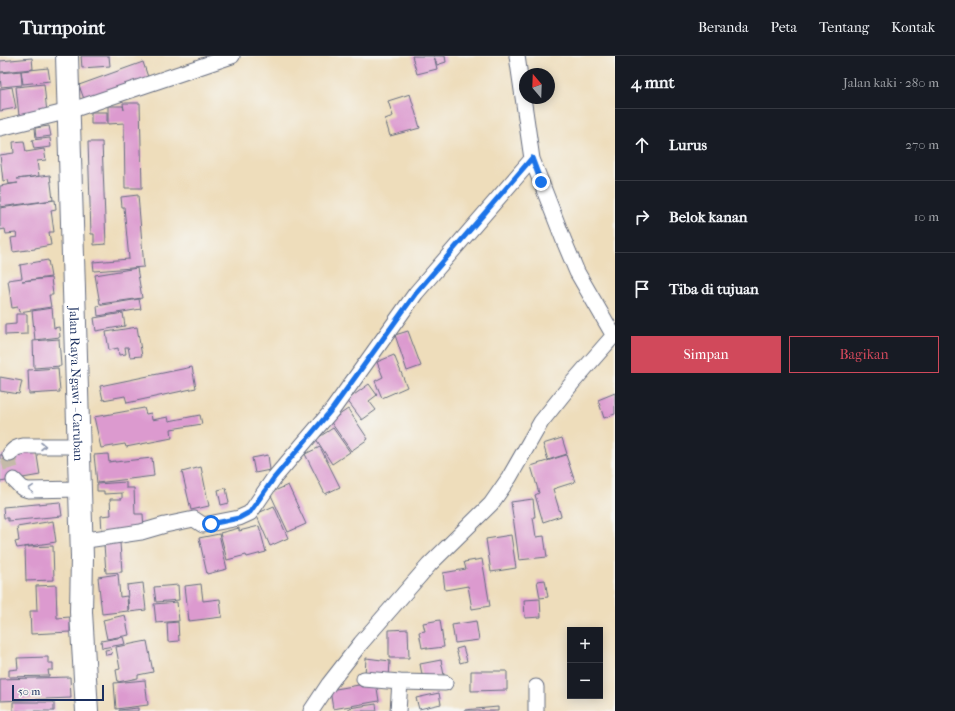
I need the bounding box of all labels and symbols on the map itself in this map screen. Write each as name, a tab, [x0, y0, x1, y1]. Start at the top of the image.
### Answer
north arrow	[519, 68, 555, 104]
route end	[532, 173, 550, 191]
street label: Jalan Raya Ngawi - Caruban	[67, 305, 87, 462]
one-way arrow	[40, 442, 46, 450]
one-way arrow	[28, 485, 34, 494]
route start	[202, 515, 220, 533]
scale bar	[12, 683, 104, 702]

